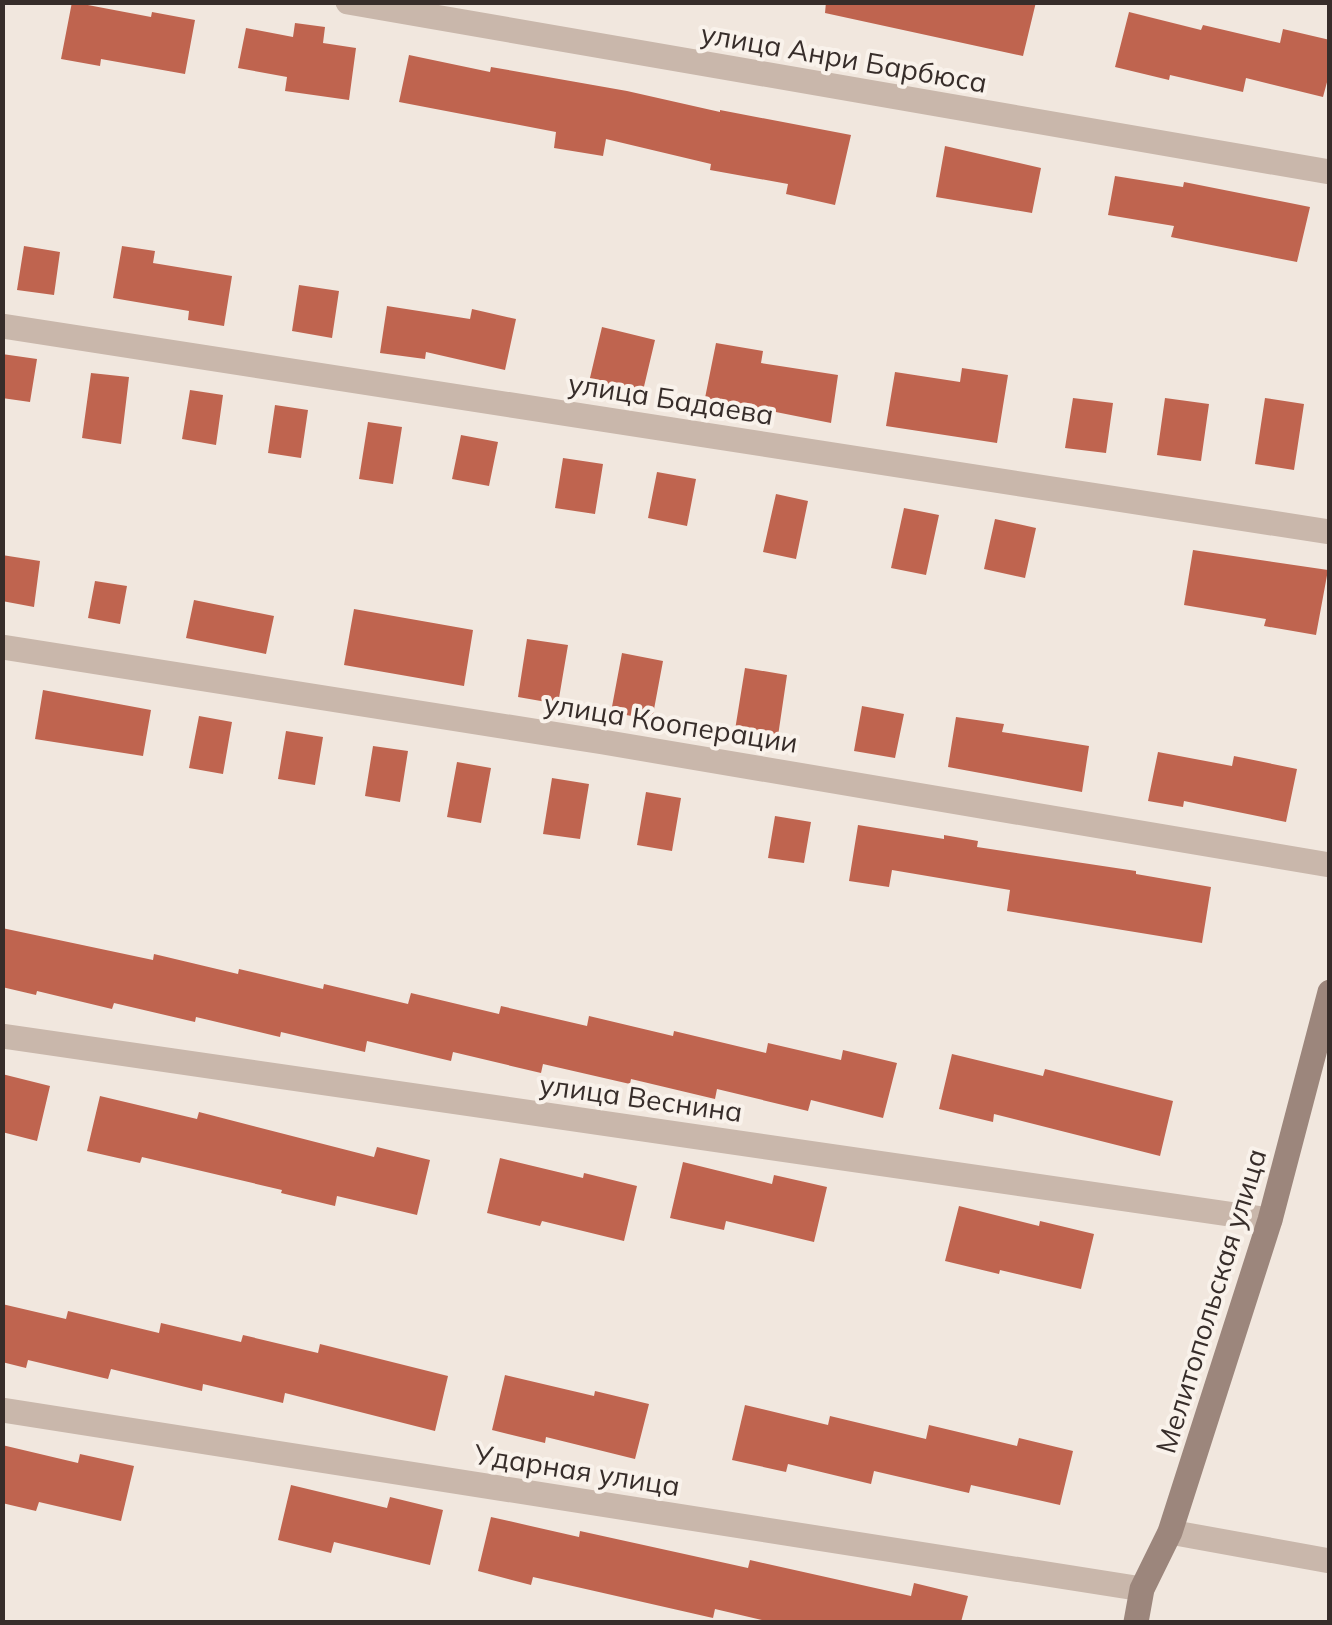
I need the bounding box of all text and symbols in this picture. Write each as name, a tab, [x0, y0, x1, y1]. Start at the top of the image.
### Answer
street label: улица Анри Барбюса	[698, 15, 990, 100]
street label: улица Бадаева	[566, 365, 776, 432]
street label: улица Кооперации	[542, 685, 800, 760]
street label: улица Веснина	[537, 1066, 745, 1129]
street label: Мелитопольская улица	[1148, 1144, 1274, 1457]
street label: Ударная улица	[471, 1436, 682, 1503]

